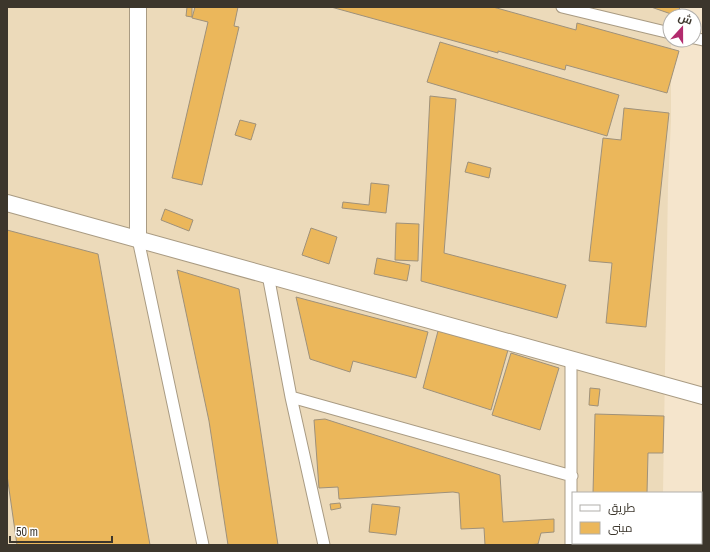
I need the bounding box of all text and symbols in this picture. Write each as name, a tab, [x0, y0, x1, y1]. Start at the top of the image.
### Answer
north arrow	[662, 8, 702, 48]
text: ش	[676, 10, 695, 28]
legend	[572, 492, 702, 544]
text: طريق	[608, 500, 636, 516]
scale bar	[10, 518, 112, 544]
text: مبنى	[608, 520, 633, 536]
text: 50 m	[16, 524, 38, 540]

